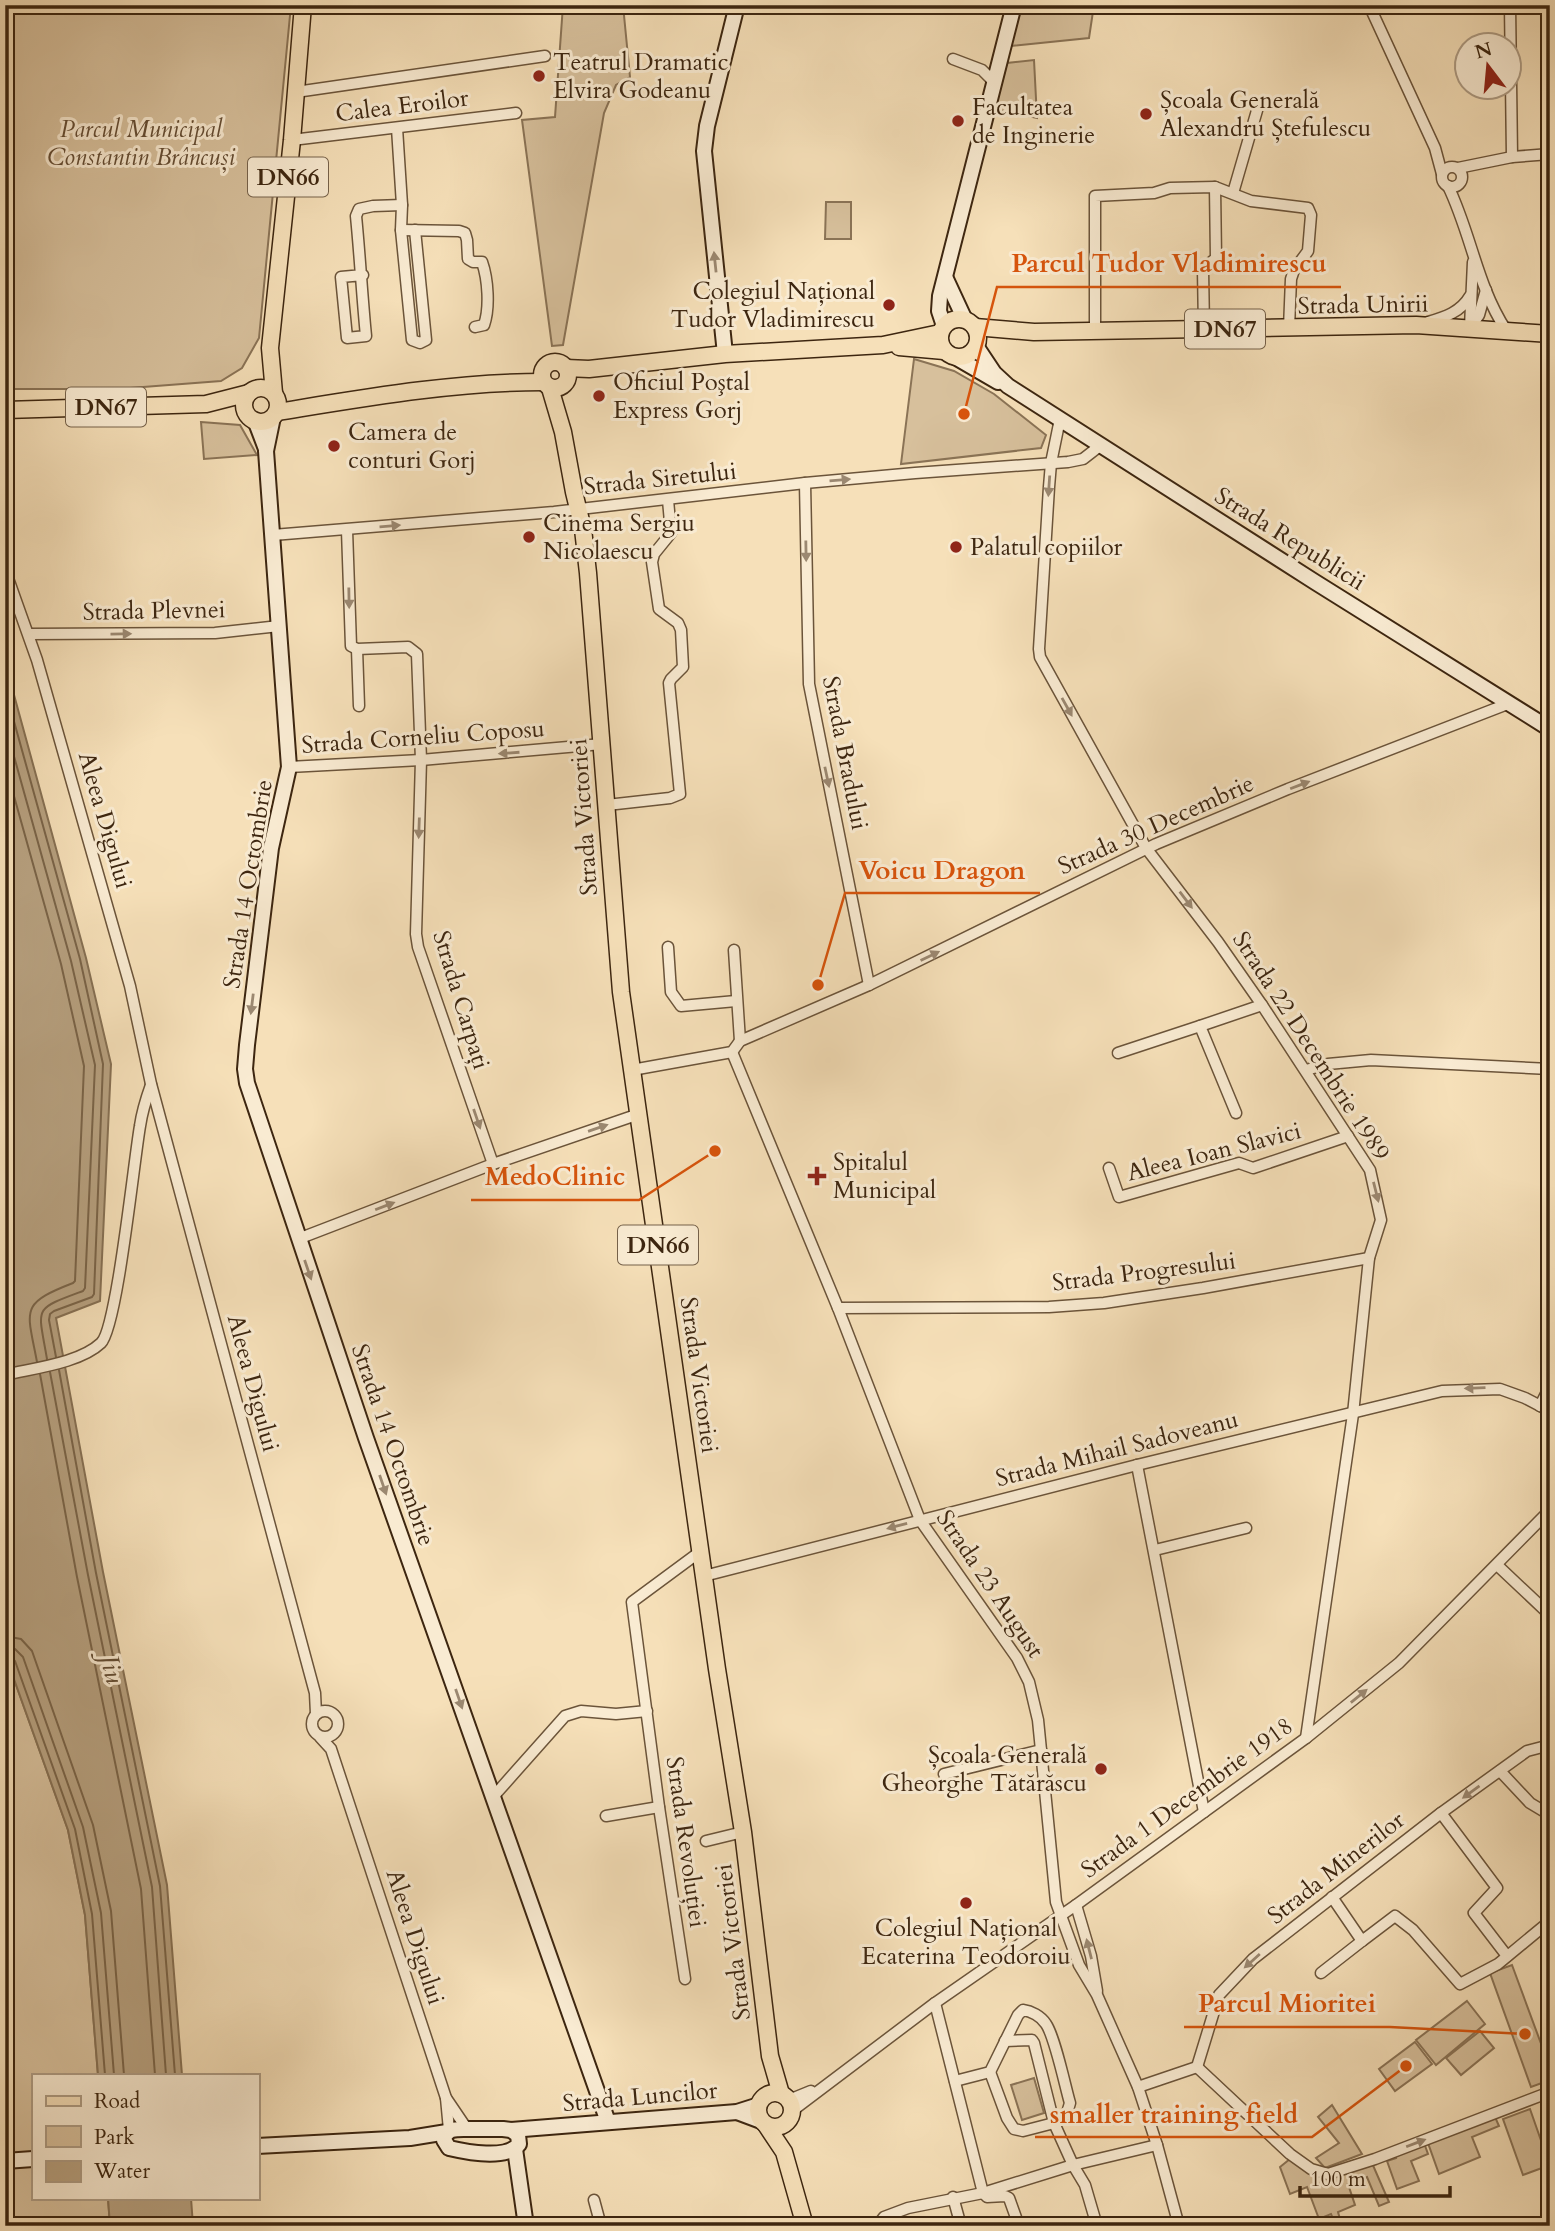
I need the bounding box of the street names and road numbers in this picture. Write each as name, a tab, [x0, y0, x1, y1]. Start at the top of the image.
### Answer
street label: Calea Eroilor	[334, 81, 471, 131]
road number: DN66	[248, 158, 328, 196]
street label: Strada Unirii	[1297, 287, 1429, 323]
road number: DN67	[1185, 310, 1265, 348]
road number: DN67	[66, 388, 146, 426]
street label: Strada Siretului	[582, 455, 738, 503]
street label: Strada Republicii	[1208, 479, 1372, 599]
street label: Strada Plevnei	[82, 593, 226, 629]
street label: Strada Bradului	[814, 673, 876, 833]
street label: Strada Corneliu Coposu	[300, 712, 546, 762]
street label: Strada Victoriei	[562, 737, 606, 897]
street label: Aleea Digului	[70, 748, 140, 892]
street label: Strada 30 Decembrie	[1053, 767, 1259, 883]
street label: Strada 14 Octombrie	[215, 777, 281, 991]
street label: Strada 22 Decembrie 1989	[1225, 925, 1397, 1167]
street label: Strada Carpați	[424, 927, 498, 1074]
street label: Aleea Ioan Slavici	[1123, 1114, 1305, 1190]
road number: DN66	[618, 1226, 698, 1264]
street label: Strada Progresului	[1050, 1244, 1238, 1300]
street label: Strada Victoriei	[672, 1295, 726, 1455]
street label: Aleea Digului	[219, 1311, 287, 1455]
street label: Strada 14 Octombrie	[343, 1340, 443, 1550]
street label: Strada Mihail Sadoveanu	[992, 1403, 1242, 1495]
street label: Strada 23 August	[928, 1504, 1052, 1665]
street label: Strada 1 Decembrie 1918	[1074, 1710, 1300, 1886]
street label: Strada Revoluției	[658, 1754, 714, 1930]
street label: Strada Minerilor	[1261, 1804, 1412, 1932]
street label: Strada Victoriei	[707, 1862, 759, 2022]
street label: Aleea Digului	[378, 1865, 453, 2009]
street label: Strada Luncilor	[561, 2074, 719, 2120]

